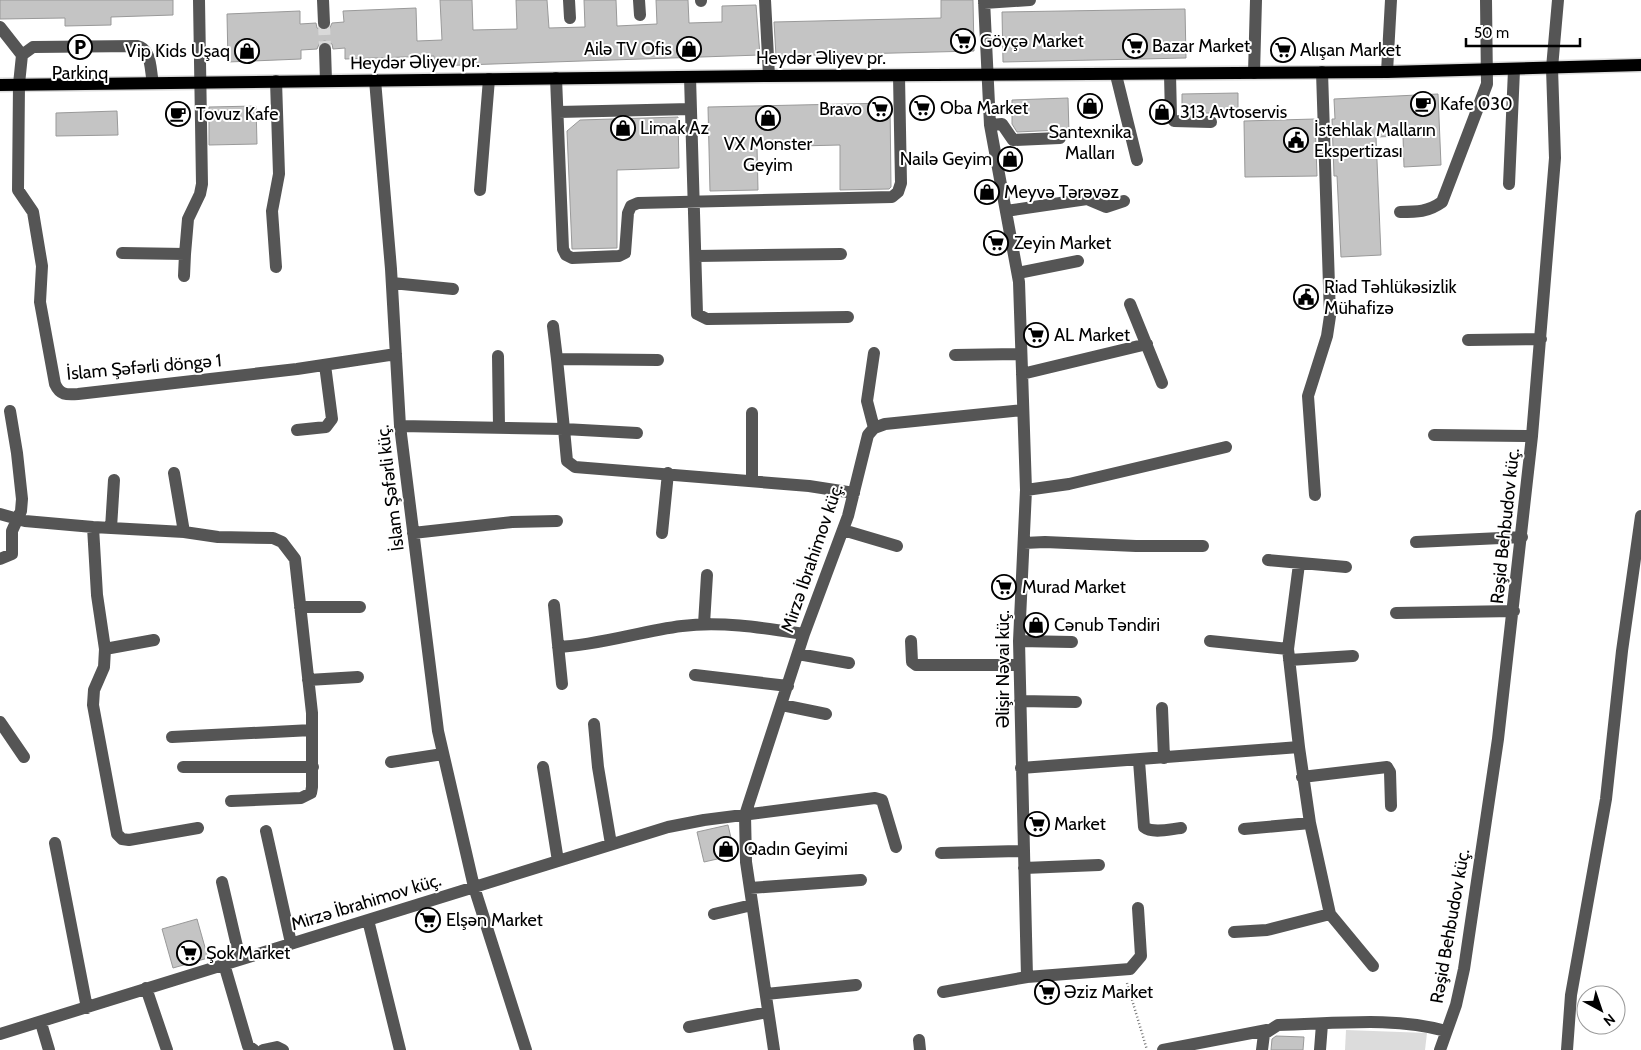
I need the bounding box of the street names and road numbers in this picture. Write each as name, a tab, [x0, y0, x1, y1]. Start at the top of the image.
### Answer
street label: Heydər Əliyev pr.	[756, 47, 886, 69]
street label: Heydər Əliyev pr.	[350, 50, 480, 74]
street label: İslam Şəfərli döngə 1	[66, 349, 222, 385]
street label: İslam Şəfərli küç.	[371, 424, 409, 552]
street label: Rəşid Behbudov küç.	[1486, 447, 1524, 605]
street label: Mirzə İbrahimov küç.	[776, 481, 848, 635]
street label: Əlişir Nəvai küç.	[992, 610, 1014, 728]
street label: Rəşid Behbudov küç.	[1426, 847, 1474, 1005]
street label: Mirzə İbrahimov küç.	[288, 869, 444, 935]

